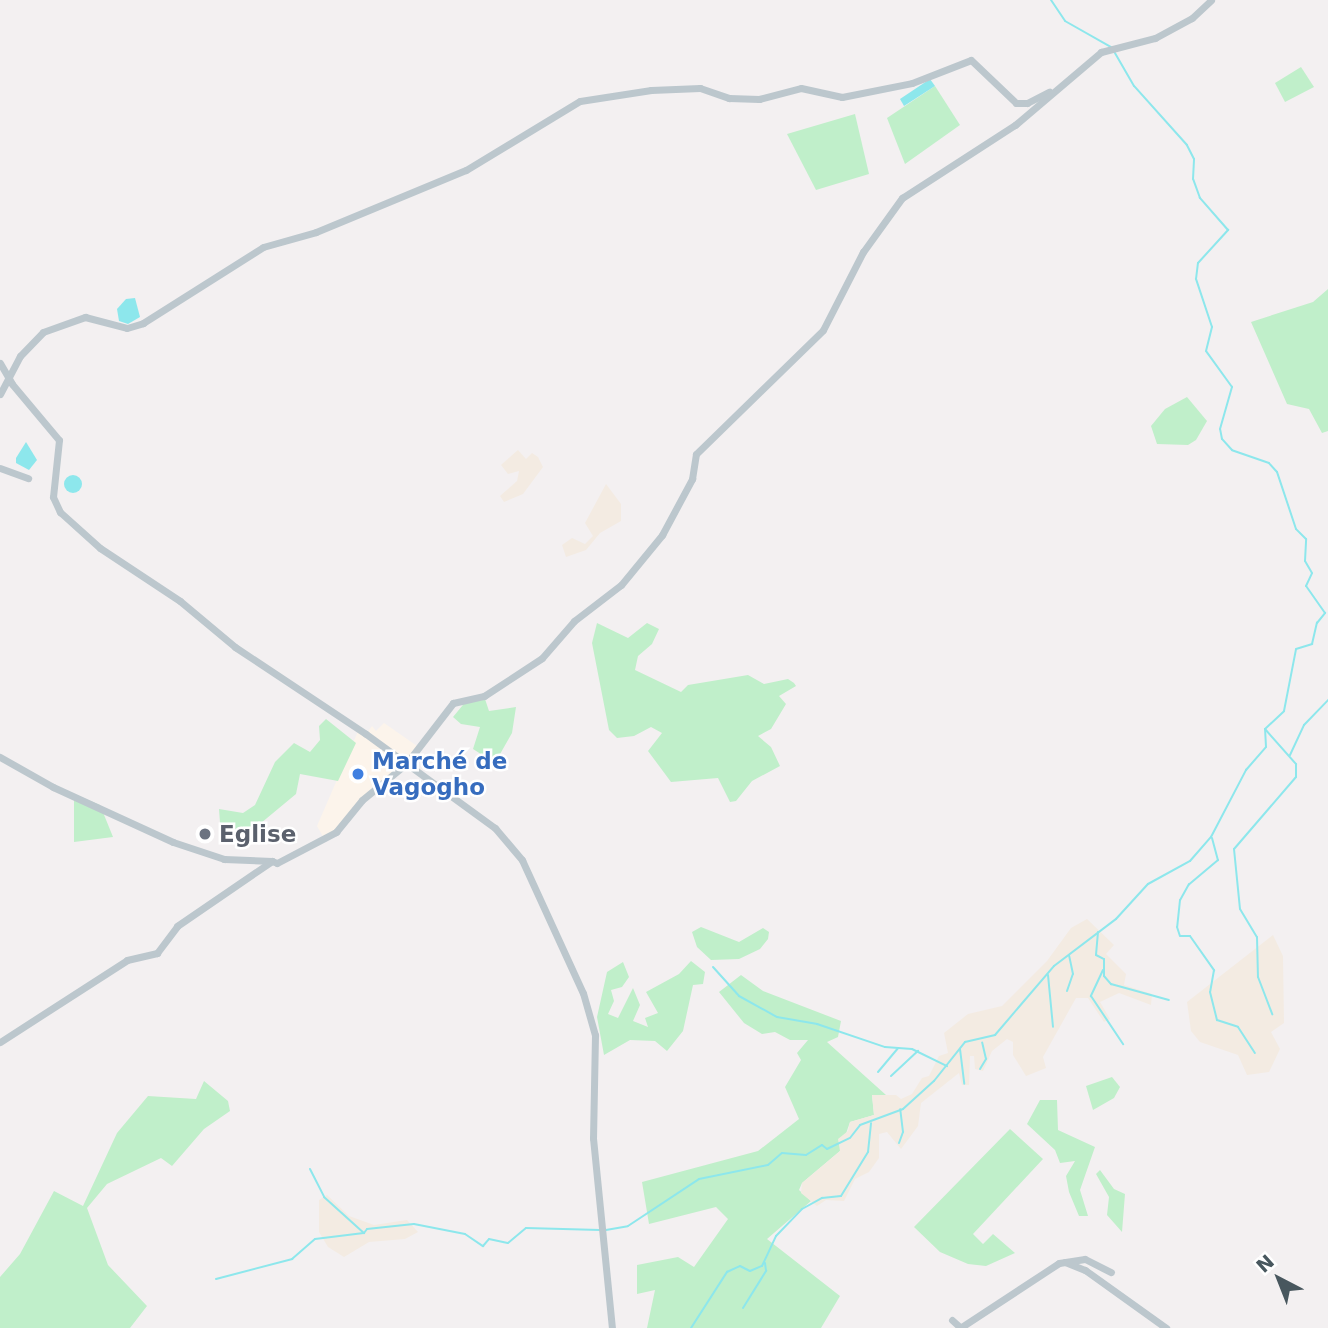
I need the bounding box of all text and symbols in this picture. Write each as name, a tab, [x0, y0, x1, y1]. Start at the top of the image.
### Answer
place label: Marché de Vagogho	[372, 747, 507, 801]
marker: Marché de Vagogho	[350, 766, 366, 782]
place label: Eglise	[219, 820, 296, 848]
marker: Eglise	[197, 826, 213, 842]
north arrow	[1244, 1244, 1314, 1314]
text: N	[1252, 1250, 1278, 1277]

